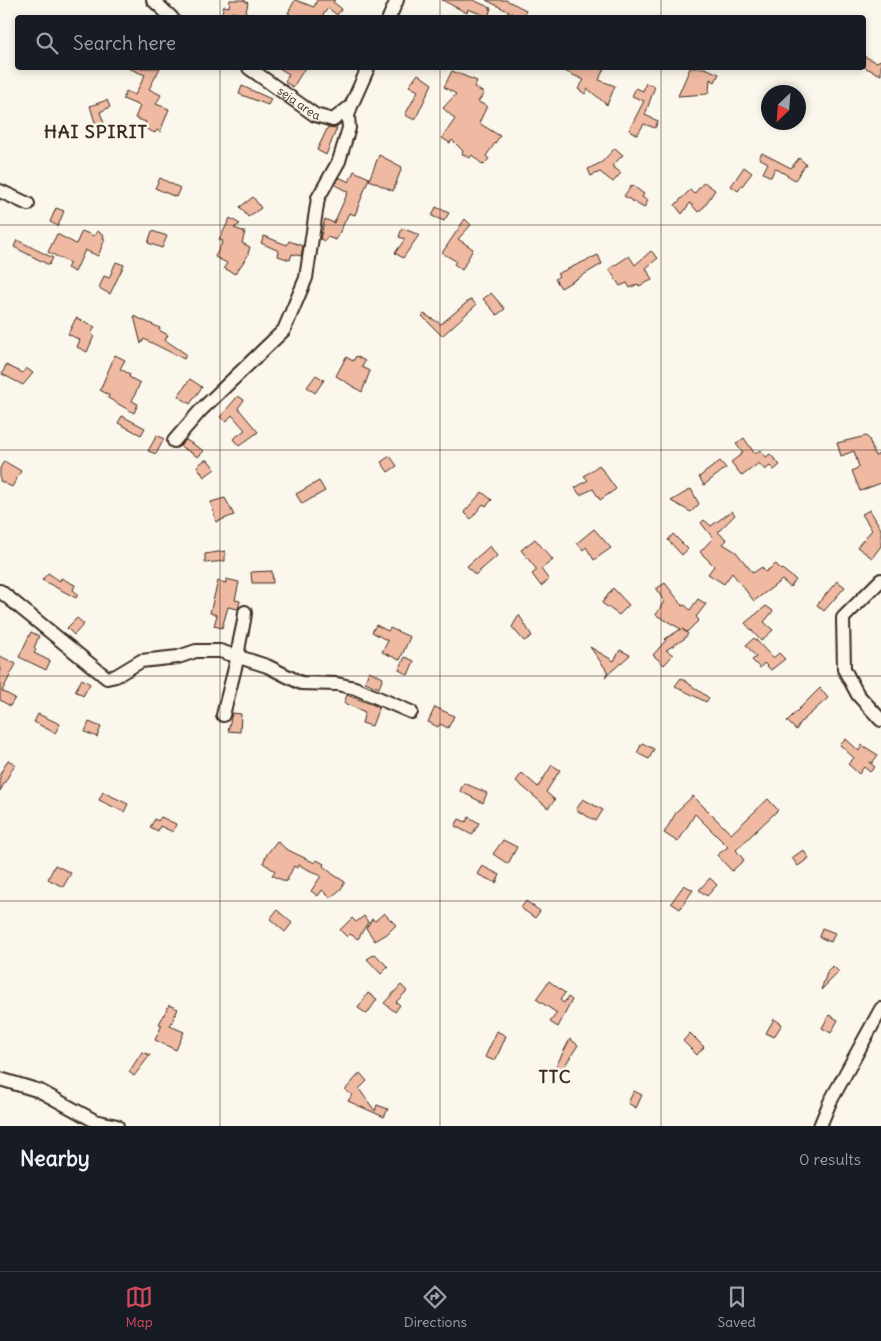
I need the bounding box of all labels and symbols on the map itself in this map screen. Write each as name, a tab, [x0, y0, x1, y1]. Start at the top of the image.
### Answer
street label: seja area	[275, 83, 322, 123]
north arrow	[761, 85, 806, 130]
district label: HAI SPIRIT	[44, 120, 148, 143]
district label: TTC	[538, 1065, 572, 1088]

